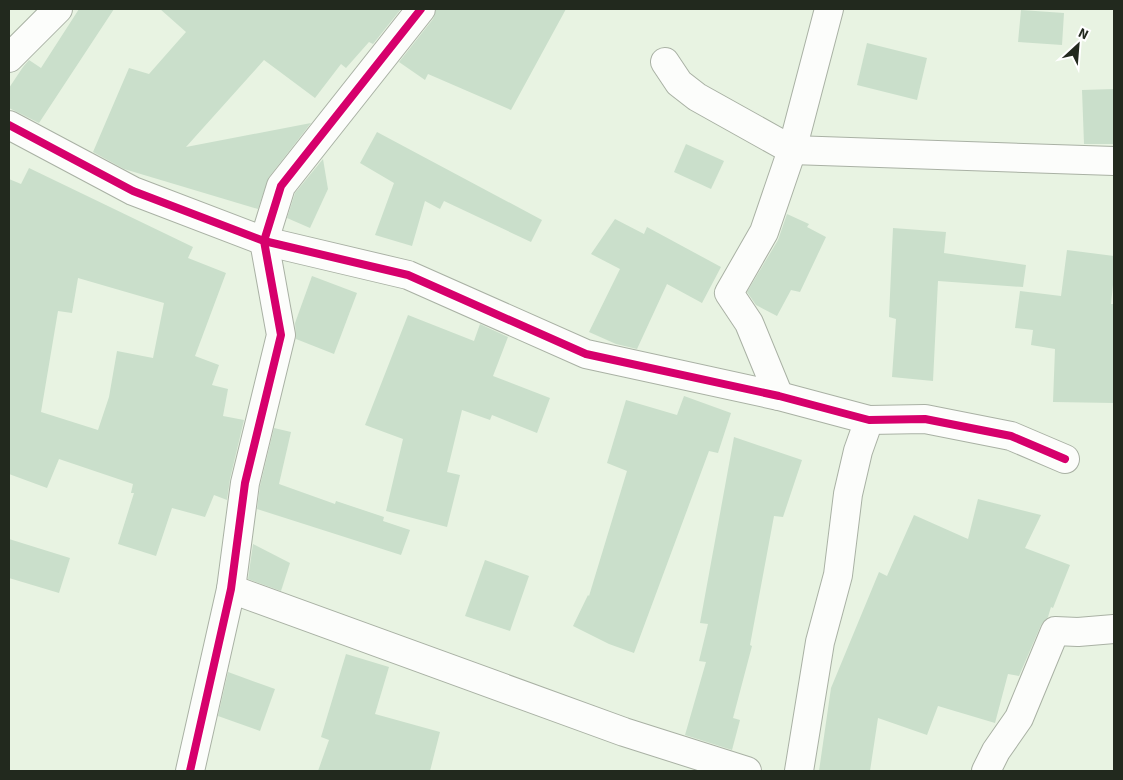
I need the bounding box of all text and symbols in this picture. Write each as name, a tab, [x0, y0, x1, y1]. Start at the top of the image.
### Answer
north arrow	[1053, 20, 1103, 70]
text: N	[1075, 23, 1092, 45]

